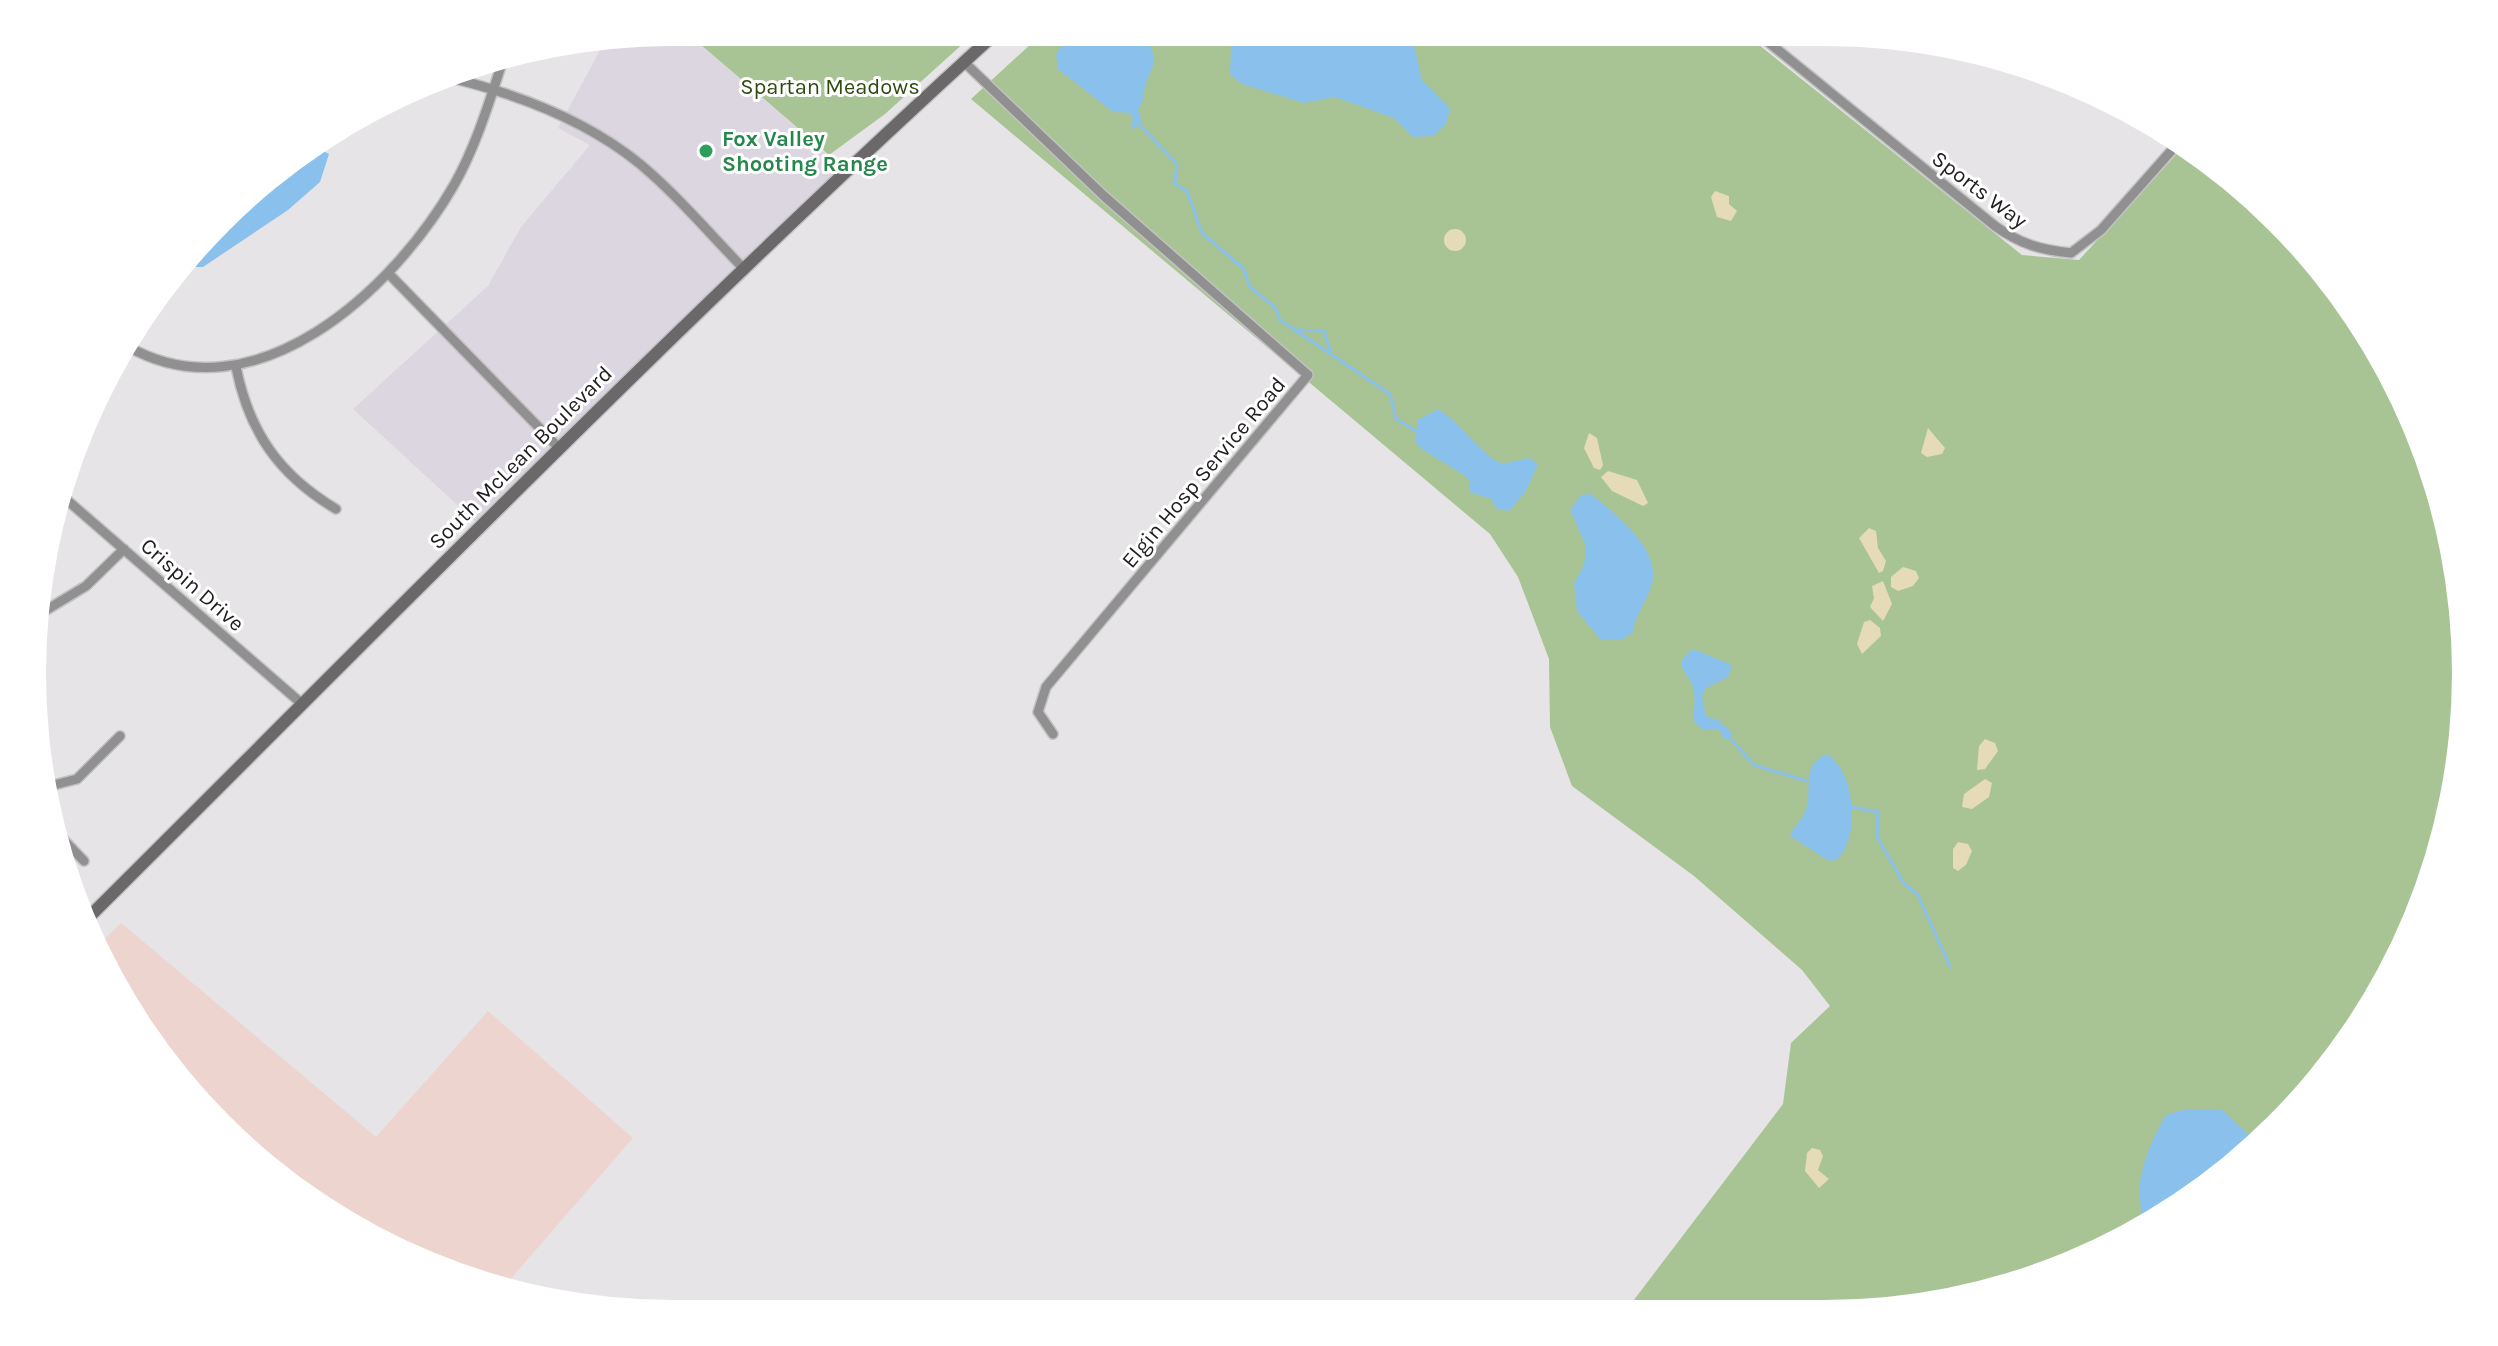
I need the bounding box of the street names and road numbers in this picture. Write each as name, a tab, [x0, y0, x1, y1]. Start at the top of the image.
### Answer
street label: Sports Way	[1927, 146, 2032, 234]
street label: South McLean Boulevard	[424, 361, 618, 555]
street label: Elgin Hosp Service Road	[1116, 372, 1291, 573]
street label: Crispin Drive	[135, 533, 249, 637]

